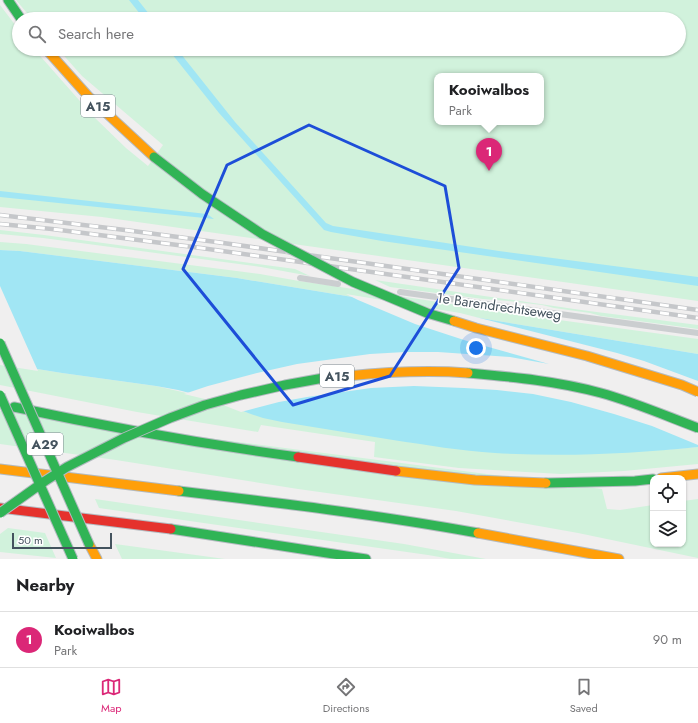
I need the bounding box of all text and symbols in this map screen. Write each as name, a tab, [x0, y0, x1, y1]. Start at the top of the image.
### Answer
search box	[12, 12, 686, 56]
icon: search	[26, 23, 48, 45]
text: Search here	[58, 23, 134, 45]
popup	[434, 73, 544, 125]
text: Kooiwalbos	[449, 79, 529, 101]
road number: A15	[81, 95, 115, 117]
text: Park	[449, 101, 472, 120]
pin: 1	[476, 138, 502, 171]
street label: 1e Barendrechtseweg	[435, 287, 563, 325]
your location	[466, 338, 486, 358]
road number: A15	[320, 365, 354, 387]
road number: A29	[27, 433, 63, 455]
map controls	[650, 475, 686, 547]
button: locate	[650, 475, 686, 511]
button: layers	[650, 511, 686, 547]
scale bar	[12, 531, 112, 550]
text: 50 m	[18, 532, 43, 548]
text: Nearby	[16, 573, 74, 597]
text: Kooiwalbos	[54, 619, 134, 641]
text: 1	[26, 630, 32, 649]
text: 90 m	[653, 630, 682, 649]
text: Park	[54, 641, 77, 660]
tab: Map	[100, 676, 122, 716]
tab: Directions	[323, 676, 369, 716]
tab: Saved	[570, 676, 598, 716]

